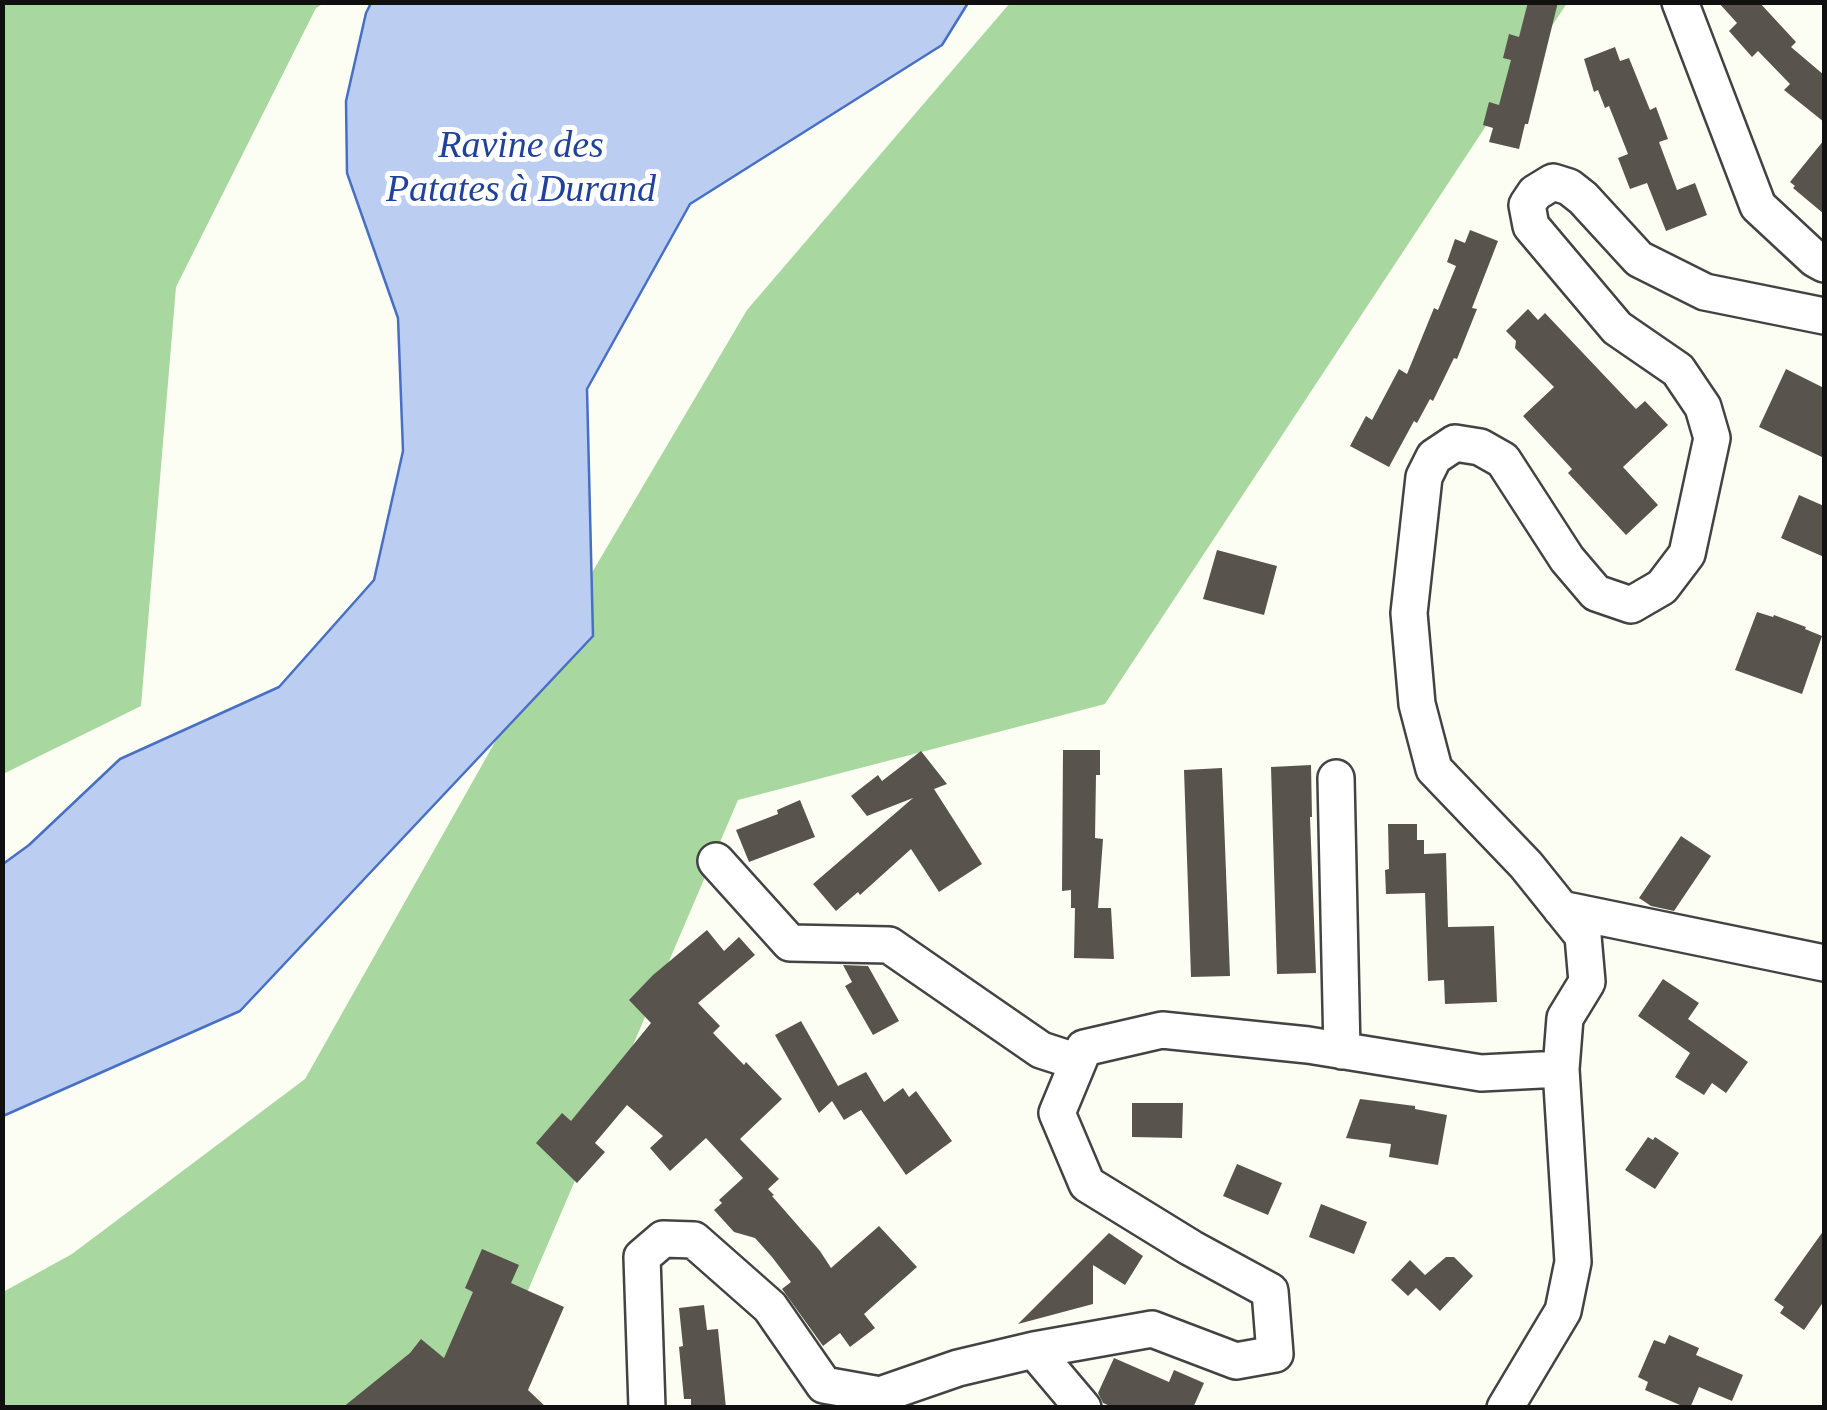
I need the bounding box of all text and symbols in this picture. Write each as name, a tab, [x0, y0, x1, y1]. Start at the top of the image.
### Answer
water label: Ravine des Patates à Durand	[386, 124, 656, 213]

